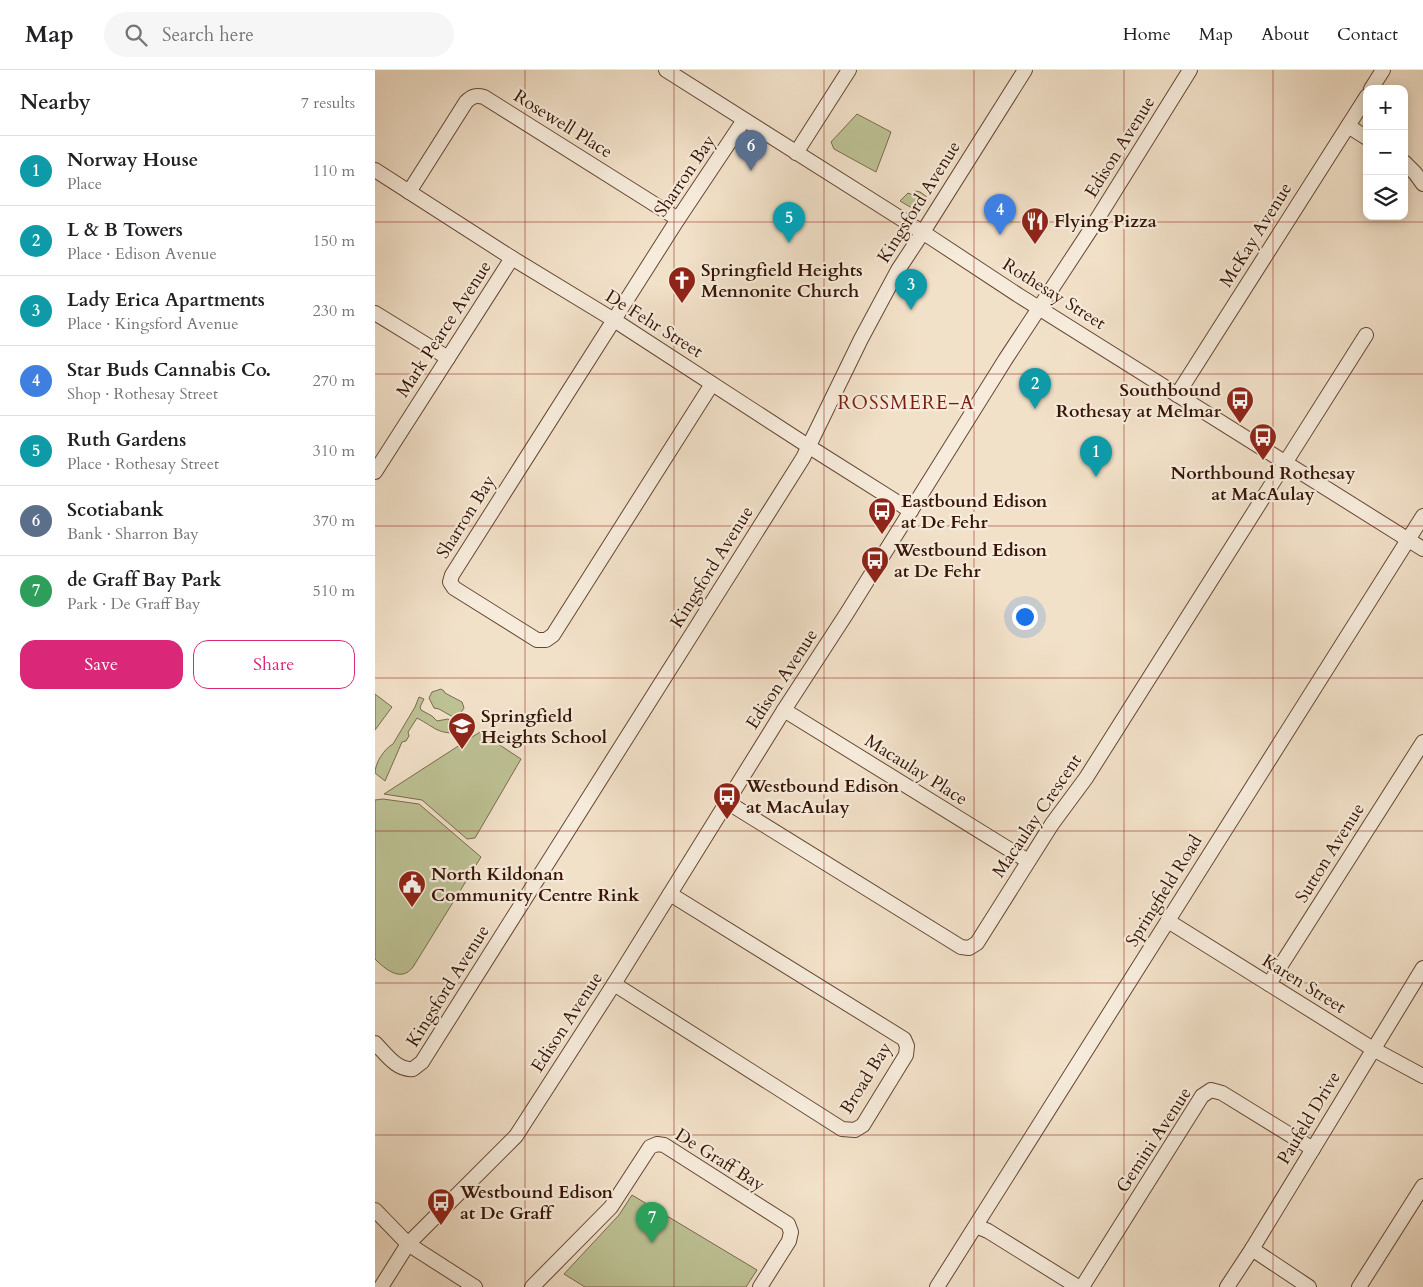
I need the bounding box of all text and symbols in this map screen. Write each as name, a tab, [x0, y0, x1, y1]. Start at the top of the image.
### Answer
search box	[104, 12, 454, 57]
text: Map	[25, 18, 74, 51]
icon: search	[122, 21, 150, 49]
text: Search here	[162, 22, 254, 48]
text: Home	[1123, 22, 1171, 47]
text: Map	[1199, 22, 1233, 47]
text: About	[1261, 22, 1309, 47]
text: Contact	[1337, 22, 1398, 47]
street label: Rosewell Place	[509, 84, 617, 164]
map controls	[1363, 85, 1408, 220]
button: +	[1363, 85, 1408, 130]
text: Nearby	[20, 88, 91, 117]
text: 7 results	[301, 92, 355, 114]
street label: Edison Avenue	[1079, 92, 1161, 202]
street label: Sharron Bay	[648, 130, 722, 222]
pin: 6	[735, 130, 767, 171]
button: −	[1363, 130, 1408, 175]
street label: Kingsford Avenue	[871, 136, 967, 268]
text: Norway House	[67, 147, 198, 173]
text: 1	[32, 160, 40, 182]
text: 110 m	[313, 160, 355, 182]
text: Place	[67, 173, 102, 195]
button: layers	[1363, 175, 1408, 220]
street label: McKay Avenue	[1214, 178, 1298, 292]
pin: 4	[984, 194, 1016, 235]
pin: 5	[773, 202, 805, 243]
restaurant icon: Flying Pizza	[1020, 206, 1050, 245]
place label: Flying Pizza	[1054, 209, 1157, 234]
text: L & B Towers	[67, 217, 183, 243]
text: 2	[32, 230, 40, 252]
text: 150 m	[313, 230, 355, 252]
text: Place · Edison Avenue	[67, 243, 217, 265]
street label: Rothesay Street	[998, 252, 1111, 336]
street label: Mark Pearce Avenue	[390, 256, 498, 402]
place label: Springfield Heights Mennonite Church	[701, 258, 863, 304]
church icon: Springfield Heights Mennonite Church	[667, 265, 697, 304]
pin: 3	[895, 269, 927, 310]
street label: De Fehr Street	[600, 284, 708, 364]
text: Lady Erica Apartments	[67, 287, 265, 313]
text: 3	[32, 300, 40, 322]
text: 230 m	[313, 300, 355, 322]
text: Place · Kingsford Avenue	[67, 313, 239, 335]
text: Star Buds Cannabis Co.	[67, 357, 271, 383]
pin: 2	[1019, 368, 1051, 409]
text: 4	[32, 370, 40, 392]
text: 270 m	[313, 370, 355, 392]
place label: Southbound Rothesay at Melmar	[1056, 378, 1222, 424]
text: Shop · Rothesay Street	[67, 383, 218, 405]
bus stop icon: Southbound Rothesay at Melmar	[1225, 385, 1255, 424]
district label: ROSSMERE–A	[837, 390, 975, 416]
bus stop icon: Northbound Rothesay at MacAulay	[1248, 422, 1278, 461]
text: Ruth Gardens	[67, 427, 186, 453]
pin: 1	[1080, 436, 1112, 477]
text: 5	[32, 440, 40, 462]
text: 310 m	[313, 440, 355, 462]
text: Place · Rothesay Street	[67, 453, 219, 475]
place label: Northbound Rothesay at MacAulay	[1171, 461, 1356, 507]
street label: Sharron Bay	[430, 470, 502, 564]
place label: Eastbound Edison at De Fehr	[901, 489, 1048, 535]
bus stop icon: Eastbound Edison at De Fehr	[867, 496, 897, 535]
text: Scotiabank	[67, 497, 164, 523]
street label: Kingsford Avenue	[664, 501, 760, 633]
text: 6	[32, 510, 40, 532]
text: 370 m	[313, 510, 355, 532]
text: Bank · Sharron Bay	[67, 523, 199, 545]
place label: Westbound Edison at De Fehr	[893, 538, 1047, 584]
bus stop icon: Westbound Edison at De Fehr	[860, 545, 890, 584]
text: de Graff Bay Park	[67, 567, 221, 593]
text: 7	[32, 580, 40, 602]
text: 510 m	[313, 580, 355, 602]
text: Park · De Graff Bay	[67, 593, 201, 615]
your location	[1012, 604, 1038, 630]
street label: Edison Avenue	[740, 624, 824, 734]
button: Save	[20, 640, 183, 689]
button: Share	[193, 640, 355, 689]
place label: Springfield Heights School	[481, 704, 607, 750]
school or university icon: Springfield Heights School	[447, 711, 477, 750]
street label: Macaulay Place	[860, 728, 972, 812]
street label: Macaulay Crescent	[986, 749, 1088, 883]
place label: Westbound Edison at MacAulay	[745, 774, 899, 820]
bus stop icon: Westbound Edison at MacAulay	[712, 781, 742, 820]
street label: Sutton Avenue	[1289, 798, 1371, 908]
street label: Springfield Road	[1120, 830, 1209, 952]
place label: North Kildonan Community Centre Rink	[431, 862, 640, 908]
public building icon: North Kildonan Community Centre Rink	[397, 869, 427, 908]
street label: Kingsford Avenue	[400, 920, 496, 1052]
street label: Karen Street	[1257, 948, 1351, 1020]
street label: Edison Avenue	[525, 967, 609, 1077]
street label: Broad Bay	[834, 1037, 898, 1119]
street label: Paufeld Drive	[1271, 1067, 1347, 1169]
street label: Gemini Avenue	[1111, 1082, 1197, 1198]
street label: De Graff Bay	[670, 1123, 770, 1198]
place label: Westbound Edison at De Graff	[459, 1180, 613, 1226]
bus stop icon: Westbound Edison at De Graff	[426, 1187, 456, 1226]
pin: 7	[636, 1202, 668, 1243]

